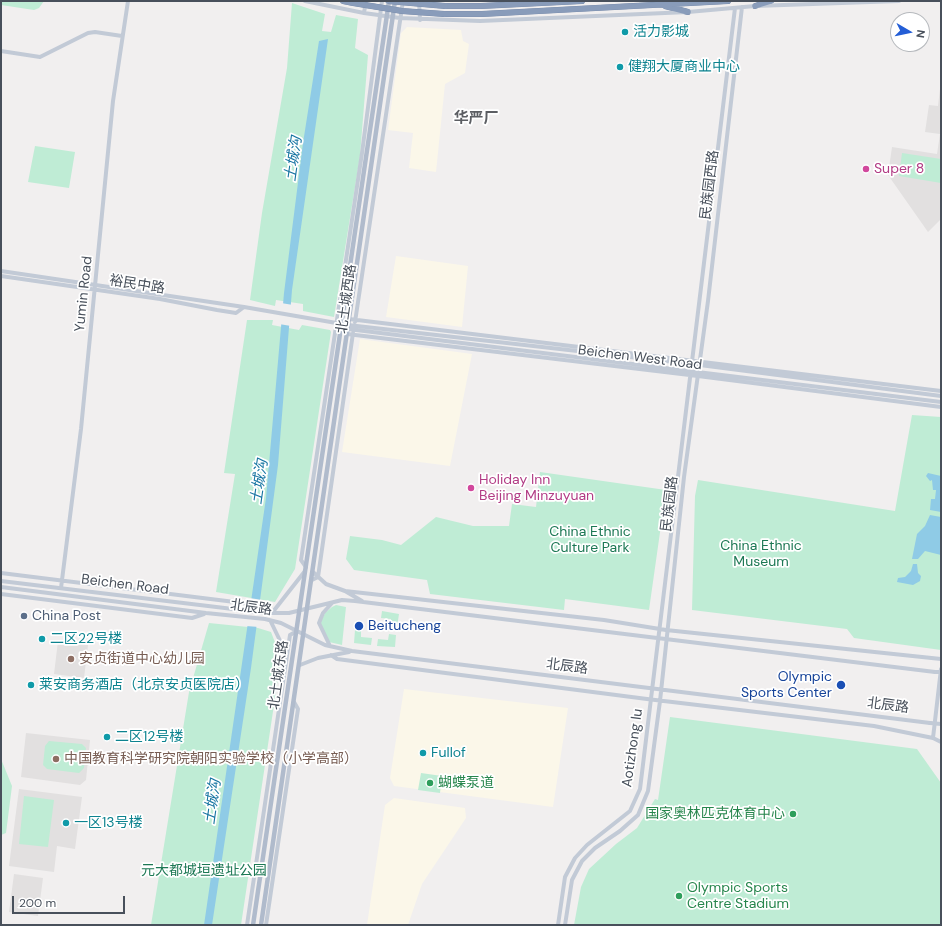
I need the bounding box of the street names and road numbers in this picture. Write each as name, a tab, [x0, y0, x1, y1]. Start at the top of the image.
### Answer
street label: 民族园西路	[697, 149, 723, 221]
street label: Yumin Road	[72, 255, 96, 333]
street label: 北土城西路	[334, 263, 360, 335]
street label: 裕民中路	[108, 272, 166, 298]
street label: Beichen West Road	[577, 342, 703, 374]
street label: 民族园路	[658, 475, 682, 533]
street label: Beichen Road	[80, 571, 170, 599]
street label: 北辰路	[229, 597, 273, 619]
street label: 北土城东路	[266, 639, 292, 711]
street label: 北辰路	[545, 656, 589, 678]
street label: 北辰路	[866, 695, 910, 717]
street label: Aotizhong lu	[619, 708, 647, 788]

